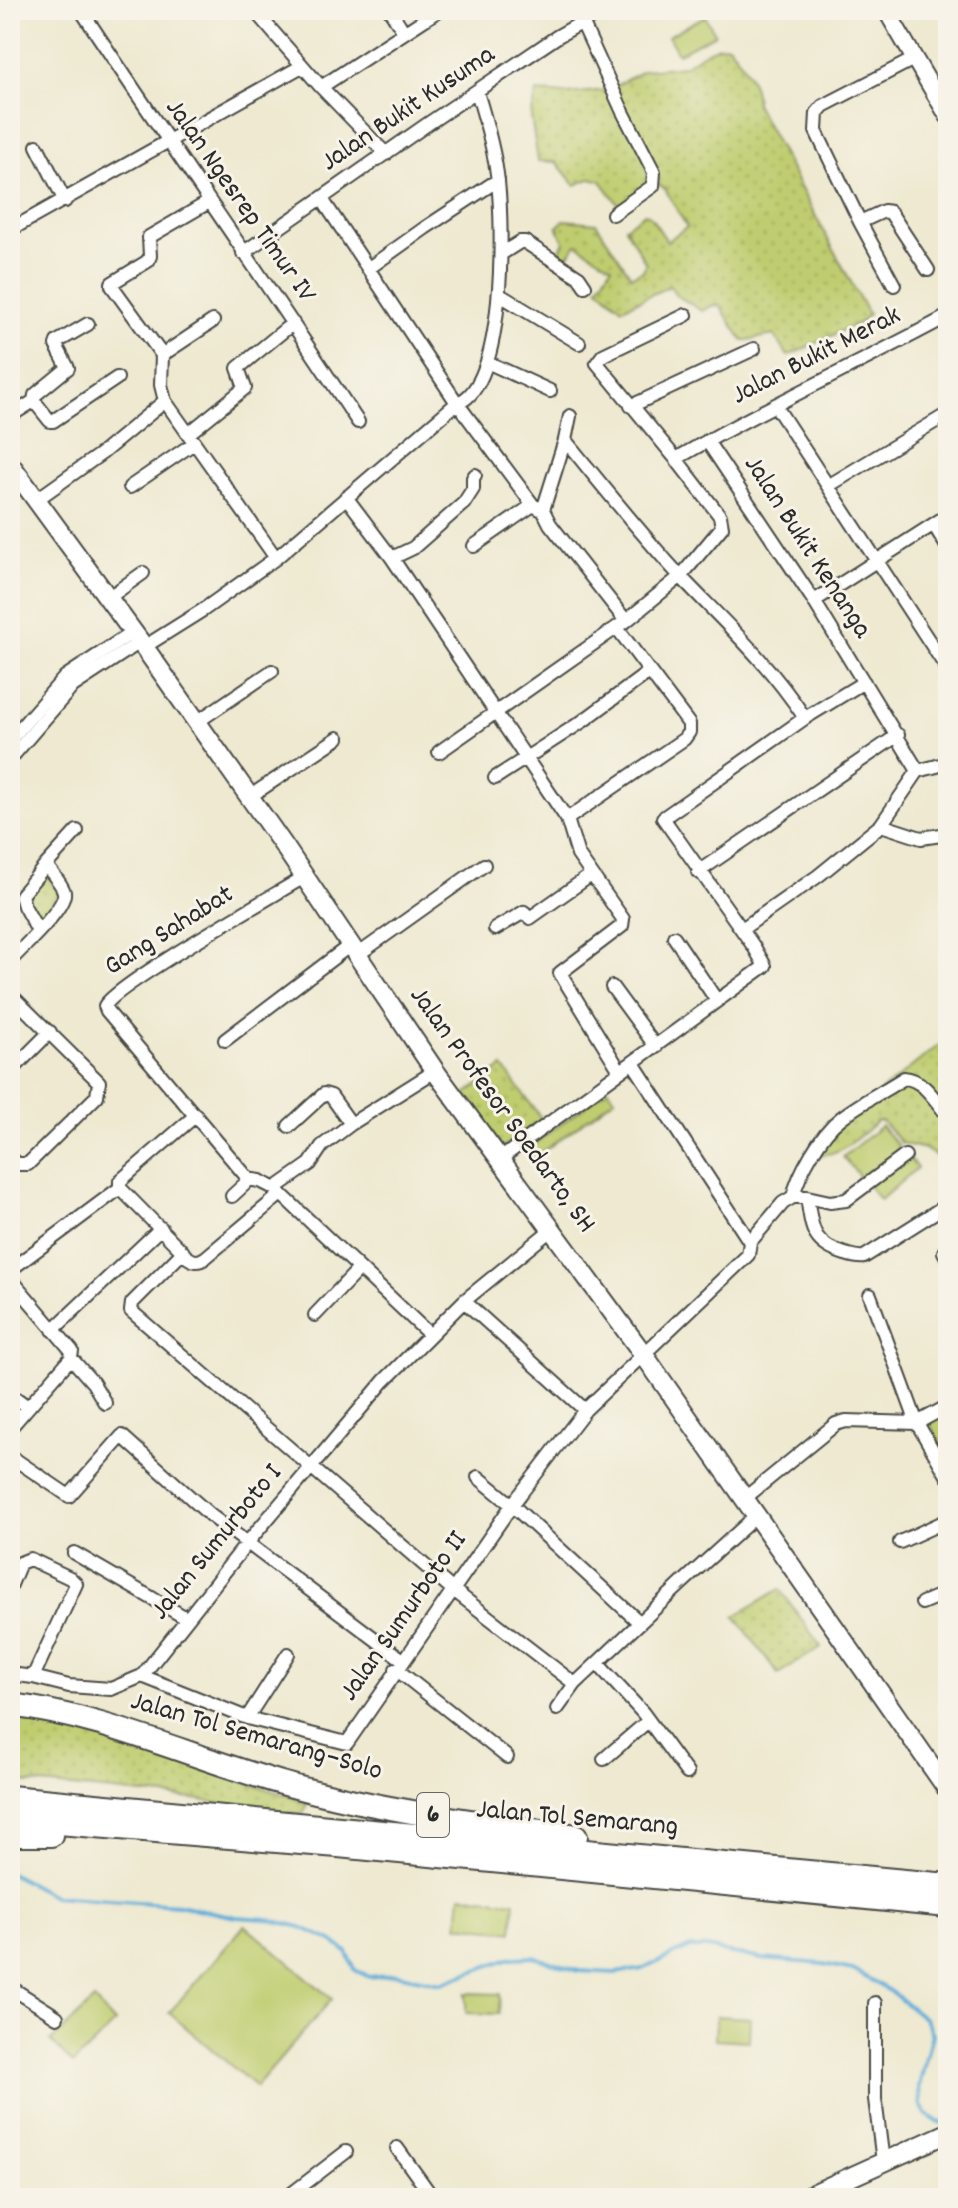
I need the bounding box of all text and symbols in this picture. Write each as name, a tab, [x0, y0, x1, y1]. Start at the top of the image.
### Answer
street label: Jalan Bukit Kusuma	[314, 36, 505, 183]
street label: Jalan Ngesrep Timur IV	[153, 92, 325, 313]
street label: Jalan Bukit Merak	[726, 297, 908, 417]
street label: Jalan Bukit Kenanga	[732, 449, 881, 648]
street label: Gang Sahabat	[98, 876, 242, 988]
street label: Jalan Profesor Soedarto, SH	[398, 979, 604, 1243]
street label: Jalan Sumurboto I	[142, 1456, 294, 1630]
street label: Jalan Sumurboto II	[331, 1523, 479, 1710]
street label: Jalan Tol Semarang–Solo	[125, 1683, 387, 1793]
street label: Jalan Tol Semarang	[474, 1791, 680, 1849]
road number: 6	[417, 1793, 449, 1837]

